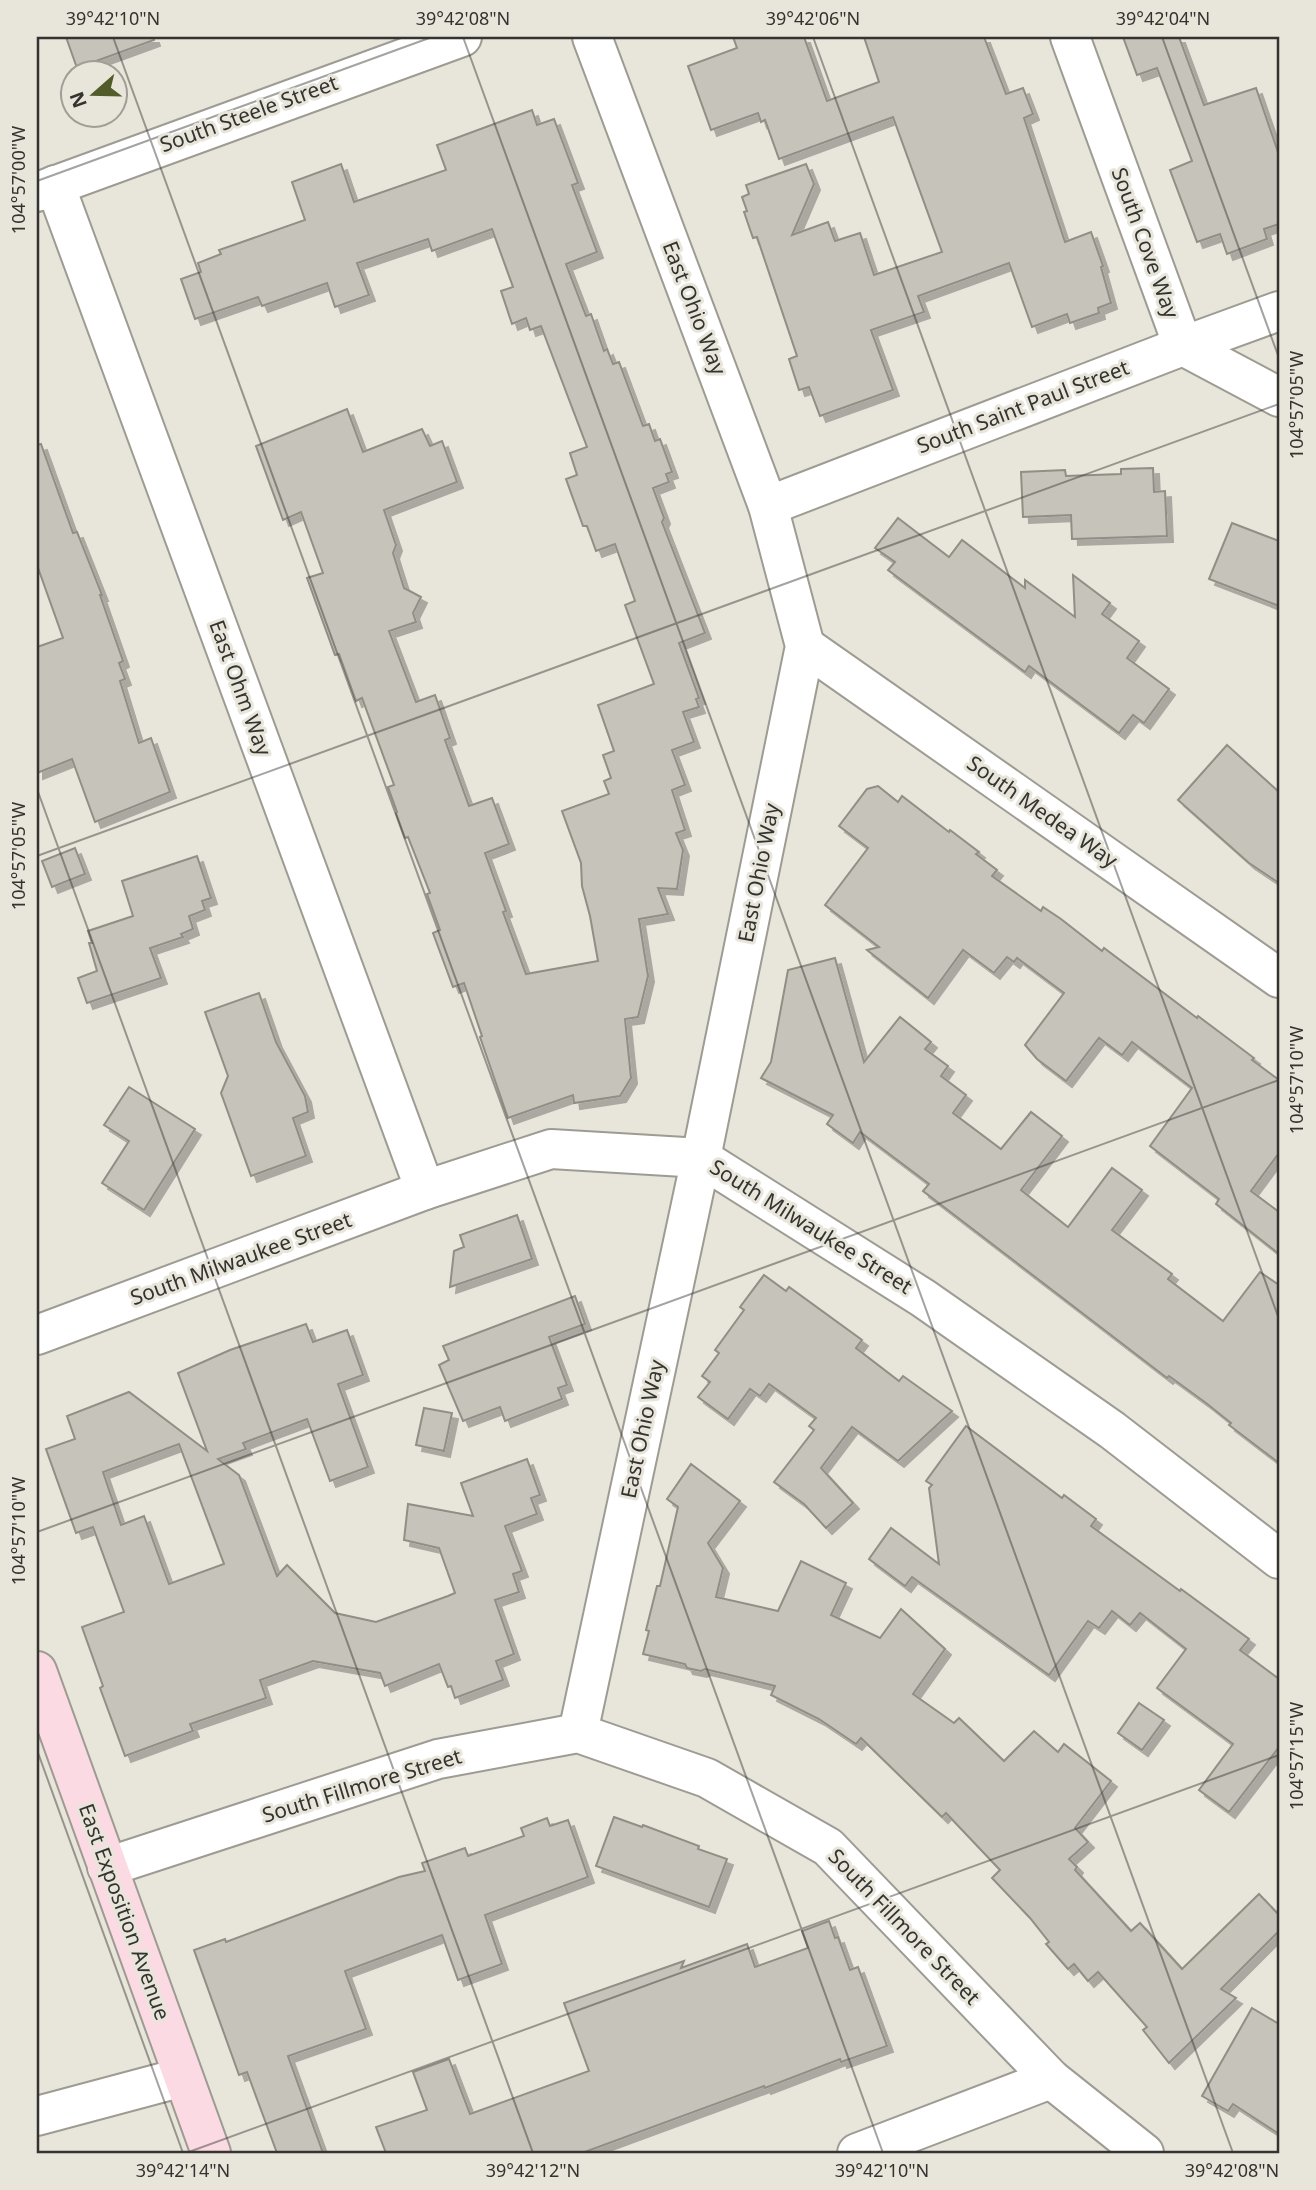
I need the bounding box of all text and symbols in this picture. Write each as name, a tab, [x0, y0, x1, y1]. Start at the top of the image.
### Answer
text: 39°42'10"N	[66, 6, 160, 30]
text: 39°42'08"N	[416, 6, 510, 30]
text: 39°42'06"N	[766, 6, 860, 30]
text: 39°42'04"N	[1116, 6, 1210, 30]
north arrow	[60, 60, 130, 130]
street label: South Steele Street	[156, 68, 342, 158]
text: N	[63, 88, 93, 112]
text: 104°57'00"W	[6, 126, 30, 234]
street label: South Cove Way	[1106, 163, 1186, 322]
street label: East Ohio Way	[657, 237, 733, 379]
text: 104°57'05"W	[1284, 351, 1308, 459]
street label: South Saint Paul Street	[913, 353, 1133, 459]
street label: East Ohm Way	[203, 616, 279, 760]
street label: South Medea Way	[962, 749, 1124, 874]
street label: East Ohio Way	[731, 801, 785, 945]
text: 104°57'05"W	[6, 802, 30, 910]
text: 104°57'10"W	[1284, 1026, 1308, 1134]
street label: South Milwaukee Street	[705, 1152, 918, 1300]
street label: South Milwaukee Street	[126, 1205, 355, 1311]
street label: East Ohio Way	[614, 1357, 670, 1501]
text: 104°57'10"W	[6, 1477, 30, 1585]
text: 104°57'15"W	[1284, 1702, 1308, 1810]
street label: South Fillmore Street	[259, 1741, 465, 1829]
street label: East Exposition Avenue	[73, 1800, 177, 2024]
street label: South Fillmore Street	[823, 1842, 987, 2011]
text: 39°42'14"N	[136, 2158, 230, 2182]
text: 39°42'12"N	[486, 2158, 580, 2182]
text: 39°42'10"N	[835, 2158, 929, 2182]
text: 39°42'08"N	[1185, 2158, 1279, 2182]

